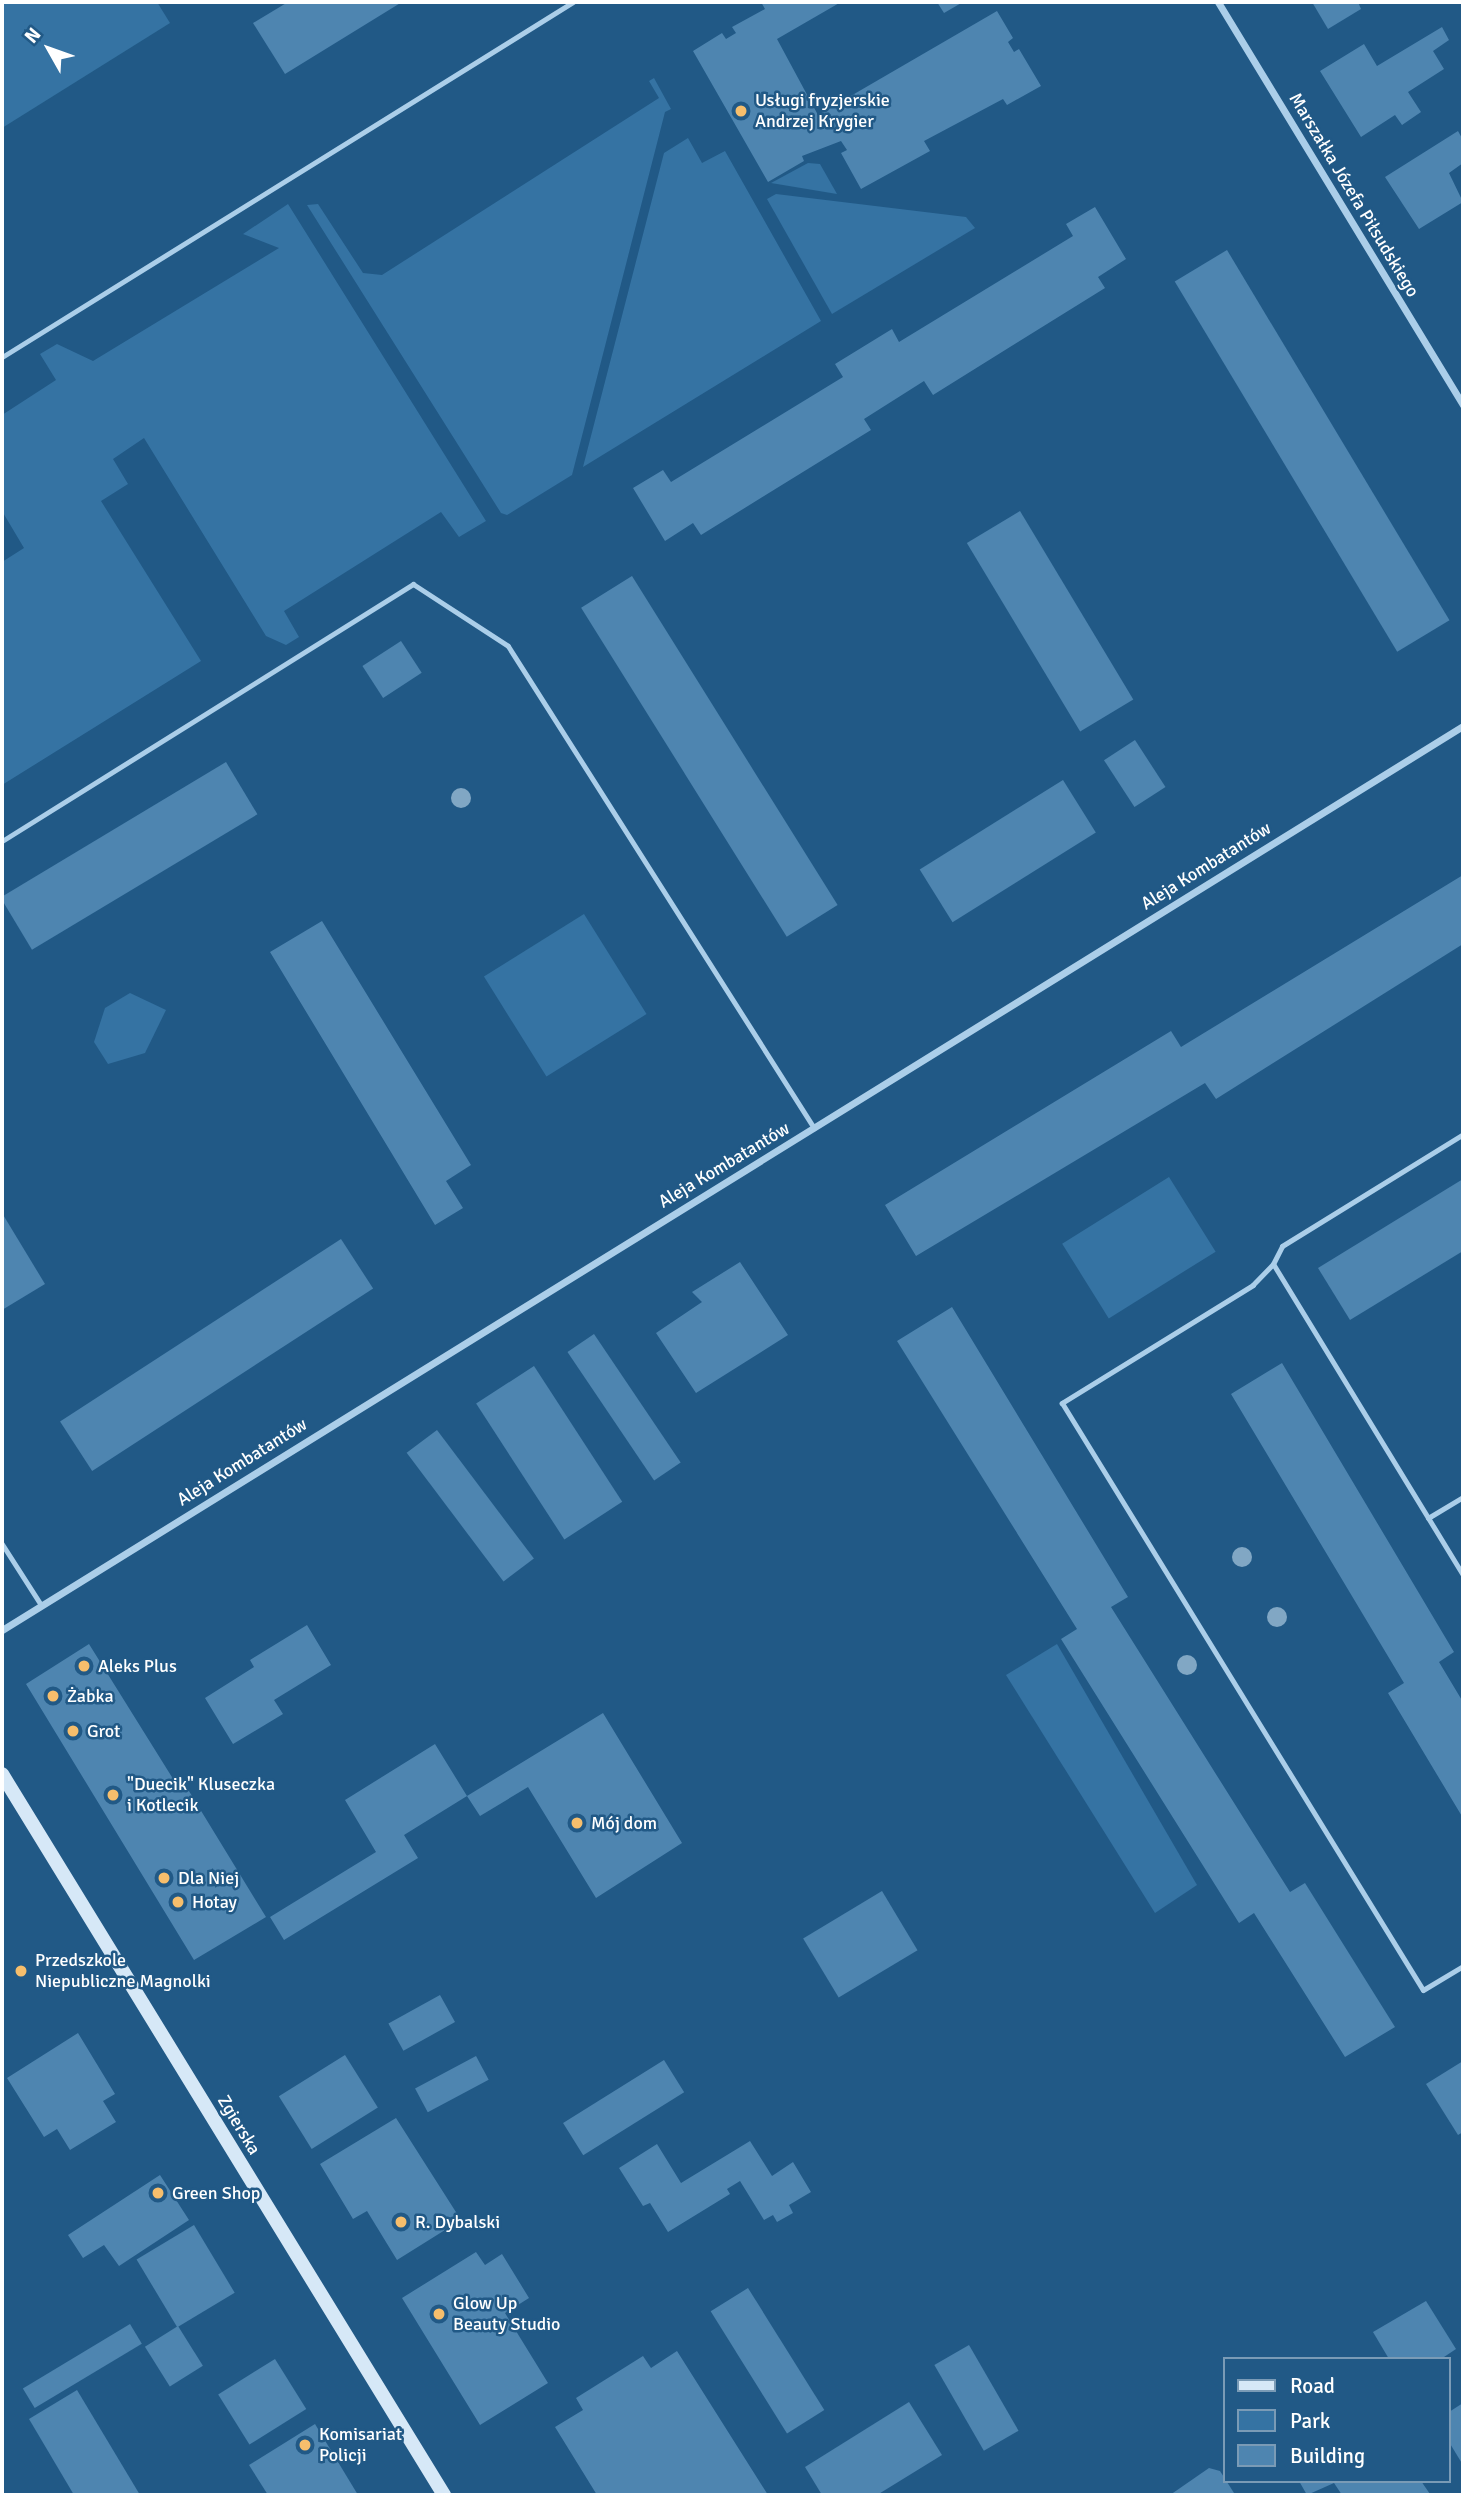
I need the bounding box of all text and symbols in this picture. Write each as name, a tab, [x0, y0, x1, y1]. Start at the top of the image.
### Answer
north arrow	[14, 14, 84, 84]
text: N	[19, 23, 46, 48]
street label: Marszałka Józefa Piłsudskiego	[1284, 89, 1424, 301]
place label: Usługi fryzjerskie Andrzej Krygier	[755, 90, 890, 132]
marker: Usługi fryzjerskie Andrzej Krygier	[733, 103, 749, 119]
street label: Aleja Kombatantów	[1137, 817, 1275, 915]
street label: Aleja Kombatantów	[655, 1117, 793, 1213]
street label: Aleja Kombatantów	[173, 1413, 311, 1511]
place label: Aleks Plus	[98, 1655, 177, 1677]
marker: Aleks Plus	[76, 1658, 92, 1674]
place label: Żabka	[67, 1685, 114, 1707]
marker: Żabka	[45, 1688, 61, 1704]
place label: Grot	[87, 1720, 120, 1742]
marker: Grot	[65, 1723, 81, 1739]
place label: "Duecik" Kluseczka i Kotlecik	[127, 1774, 275, 1816]
marker: "Duecik" Kluseczka i Kotlecik	[105, 1787, 121, 1803]
place label: Mój dom	[591, 1812, 657, 1834]
marker: Mój dom	[569, 1815, 585, 1831]
place label: Dla Niej	[178, 1867, 239, 1889]
marker: Dla Niej	[156, 1870, 172, 1886]
place label: Hotay	[192, 1891, 237, 1913]
marker: Hotay	[170, 1894, 186, 1910]
place label: Przedszkole Niepubliczne Magnolki	[35, 1950, 211, 1993]
marker: Przedszkole Niepubliczne Magnolki	[13, 1963, 29, 1979]
street label: Zgierska	[213, 2091, 265, 2159]
place label: Green Shop	[172, 2182, 260, 2204]
marker: Green Shop	[150, 2185, 166, 2201]
place label: R. Dybalski	[415, 2211, 500, 2233]
marker: R. Dybalski	[393, 2214, 409, 2230]
place label: Glow Up Beauty Studio	[453, 2293, 560, 2336]
marker: Glow Up Beauty Studio	[431, 2306, 447, 2322]
legend	[1224, 2357, 1451, 2483]
text: Road	[1290, 2373, 1335, 2399]
text: Park	[1290, 2408, 1330, 2434]
place label: Komisariat Policji	[319, 2424, 402, 2466]
marker: Komisariat Policji	[297, 2437, 313, 2453]
text: Building	[1290, 2443, 1365, 2469]

